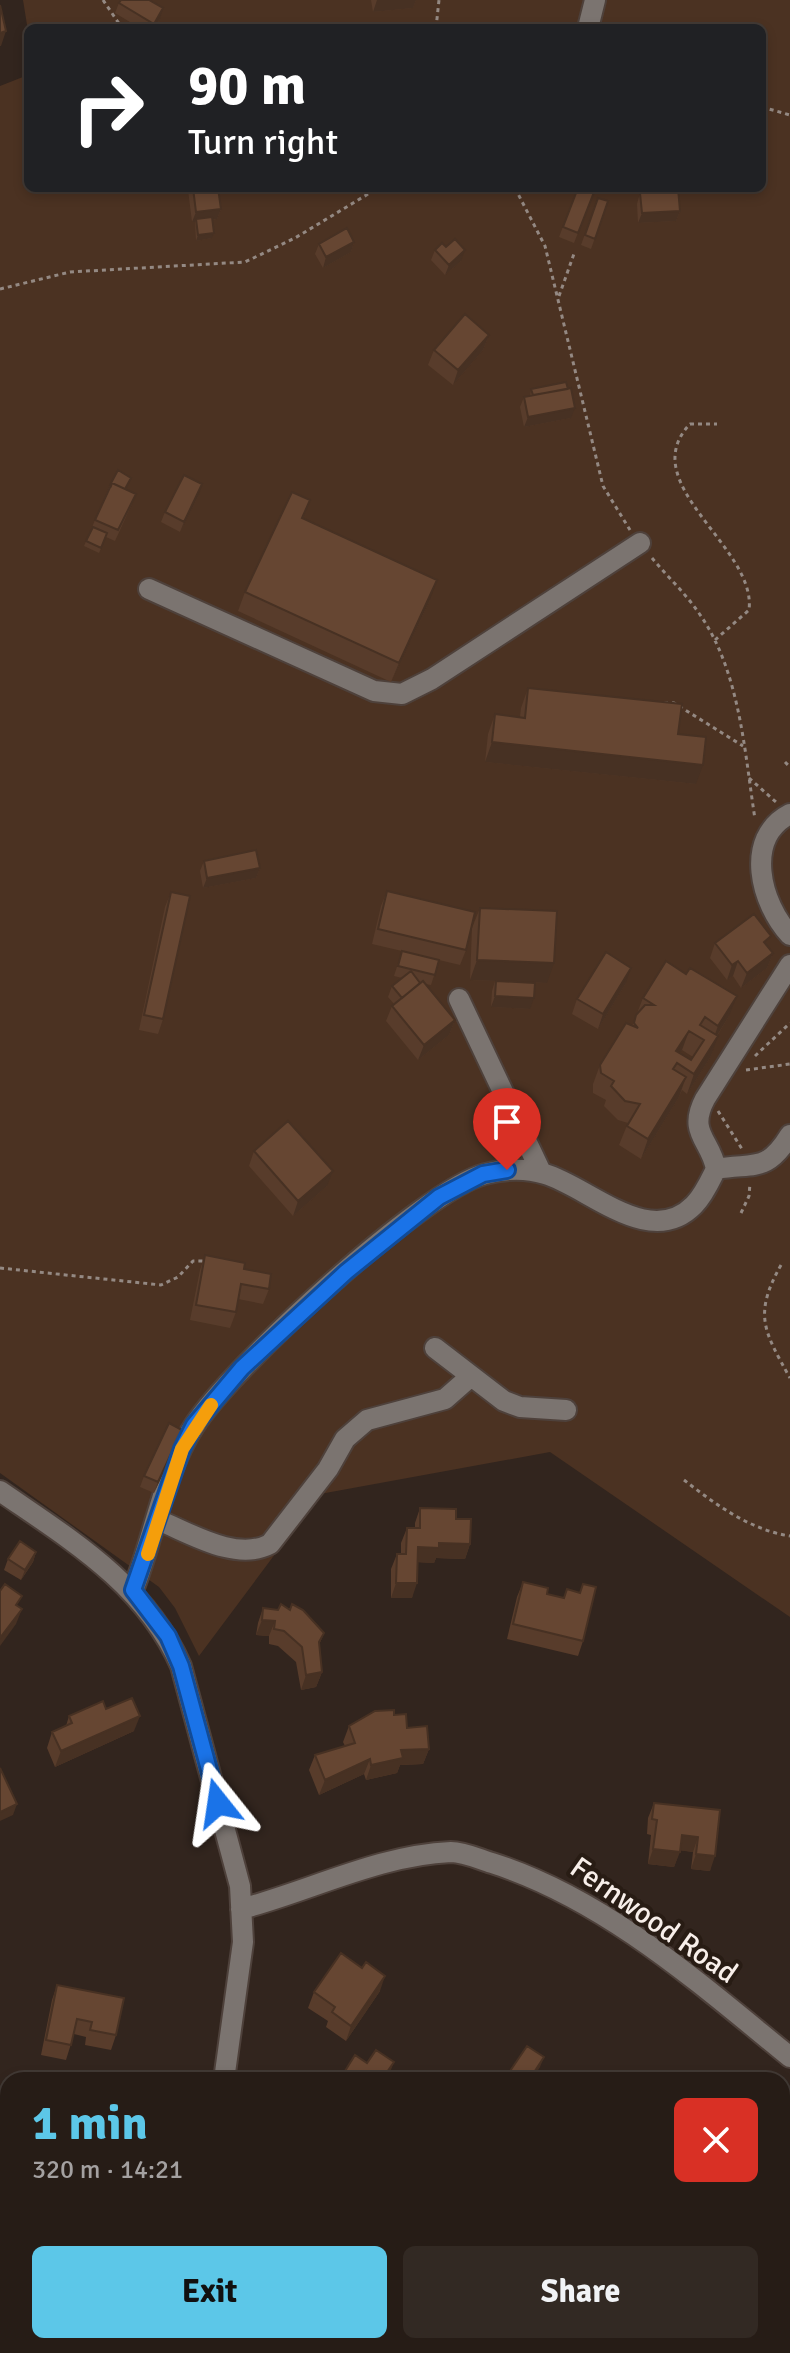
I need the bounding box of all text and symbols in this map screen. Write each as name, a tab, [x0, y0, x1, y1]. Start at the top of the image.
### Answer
text: 90 m	[188, 51, 306, 120]
icon: right	[56, 56, 160, 160]
text: Turn right	[188, 120, 338, 165]
pin	[473, 1088, 541, 1170]
icon: arrive	[485, 1100, 529, 1144]
position arrow	[176, 1761, 260, 1845]
street label: Fernwood Road	[563, 1849, 745, 1992]
text: 1 min	[32, 2094, 148, 2153]
button: close	[674, 2098, 758, 2182]
text: 320 m · 14:21	[32, 2154, 183, 2186]
button: Exit	[32, 2246, 387, 2338]
button: Share	[403, 2246, 758, 2338]

